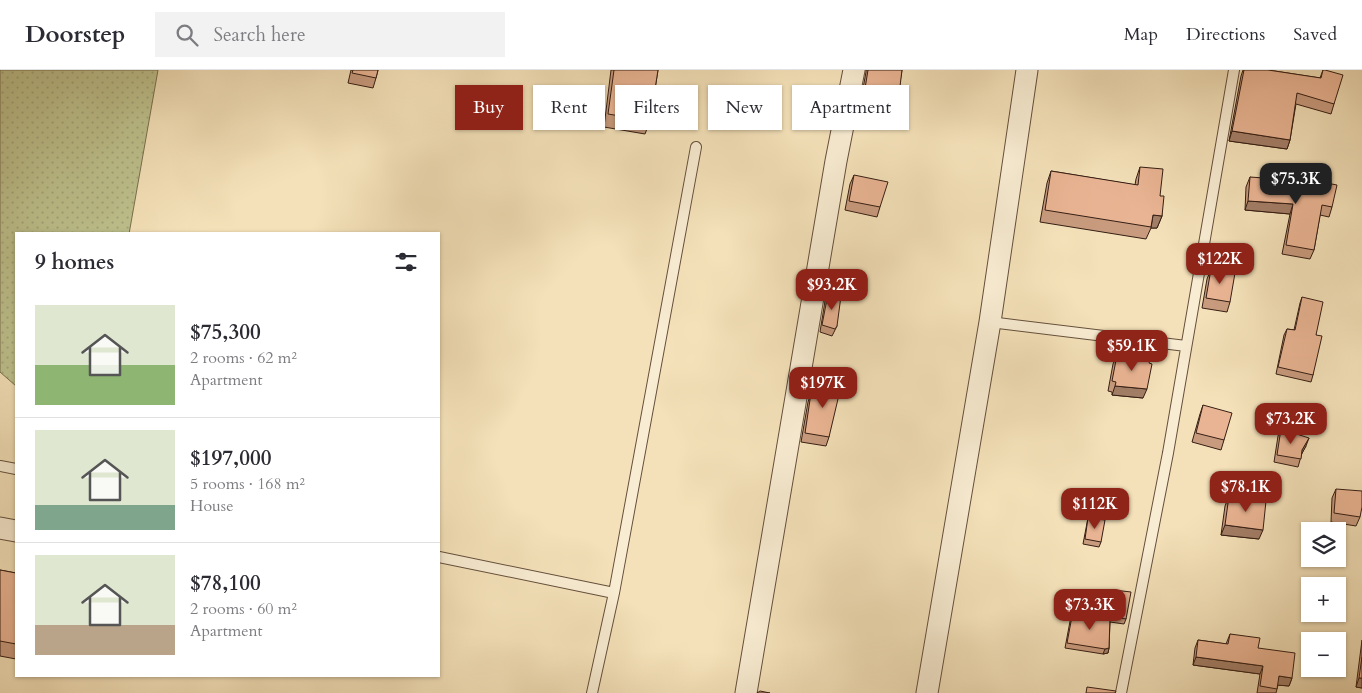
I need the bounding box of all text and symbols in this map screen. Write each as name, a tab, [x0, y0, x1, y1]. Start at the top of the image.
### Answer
search box	[155, 12, 505, 57]
text: Doorstep	[25, 18, 125, 51]
icon: search	[173, 21, 201, 49]
text: Search here	[213, 22, 306, 48]
text: Map	[1124, 22, 1158, 47]
text: Directions	[1186, 22, 1265, 47]
text: Saved	[1293, 22, 1337, 47]
chip: Buy	[455, 85, 523, 130]
chip: Rent	[533, 85, 605, 130]
chip: Filters	[615, 85, 698, 130]
chip: New	[708, 85, 782, 130]
chip: Apartment	[792, 85, 909, 130]
pin: $75.3K	[1255, 162, 1337, 205]
text: $75.3K	[1271, 168, 1321, 190]
pin: $122K	[1185, 242, 1255, 285]
text: 9 homes	[35, 248, 114, 277]
icon: filters	[392, 248, 420, 276]
text: $122K	[1197, 248, 1243, 270]
pin: $93.2K	[791, 268, 873, 311]
text: $93.2K	[807, 274, 857, 296]
text: $75,300	[190, 318, 261, 347]
icon: home	[75, 325, 135, 385]
pin: $59.1K	[1091, 330, 1173, 372]
text: $59.1K	[1107, 335, 1157, 357]
text: 2 rooms · 62 m²	[190, 347, 297, 369]
pin: $197K	[788, 366, 858, 409]
text: Apartment	[190, 369, 263, 391]
text: $197K	[800, 372, 846, 394]
pin: $73.2K	[1250, 402, 1332, 445]
text: $73.2K	[1266, 408, 1316, 430]
text: $197,000	[190, 444, 271, 473]
icon: home	[75, 450, 135, 510]
pin: $78.1K	[1205, 470, 1287, 513]
text: 5 rooms · 168 m²	[190, 473, 305, 495]
text: $78.1K	[1221, 476, 1271, 498]
pin: $112K	[1060, 488, 1130, 530]
text: $112K	[1072, 493, 1118, 515]
text: House	[190, 495, 233, 517]
map controls	[1301, 522, 1346, 677]
button: layers	[1301, 522, 1346, 567]
text: $78,100	[190, 569, 261, 598]
icon: home	[75, 575, 135, 635]
button: +	[1301, 577, 1346, 622]
pin: $73.3K	[1049, 588, 1131, 631]
text: $73.3K	[1065, 594, 1115, 616]
text: 2 rooms · 60 m²	[190, 598, 297, 620]
text: Apartment	[190, 620, 263, 642]
button: −	[1301, 632, 1346, 677]

